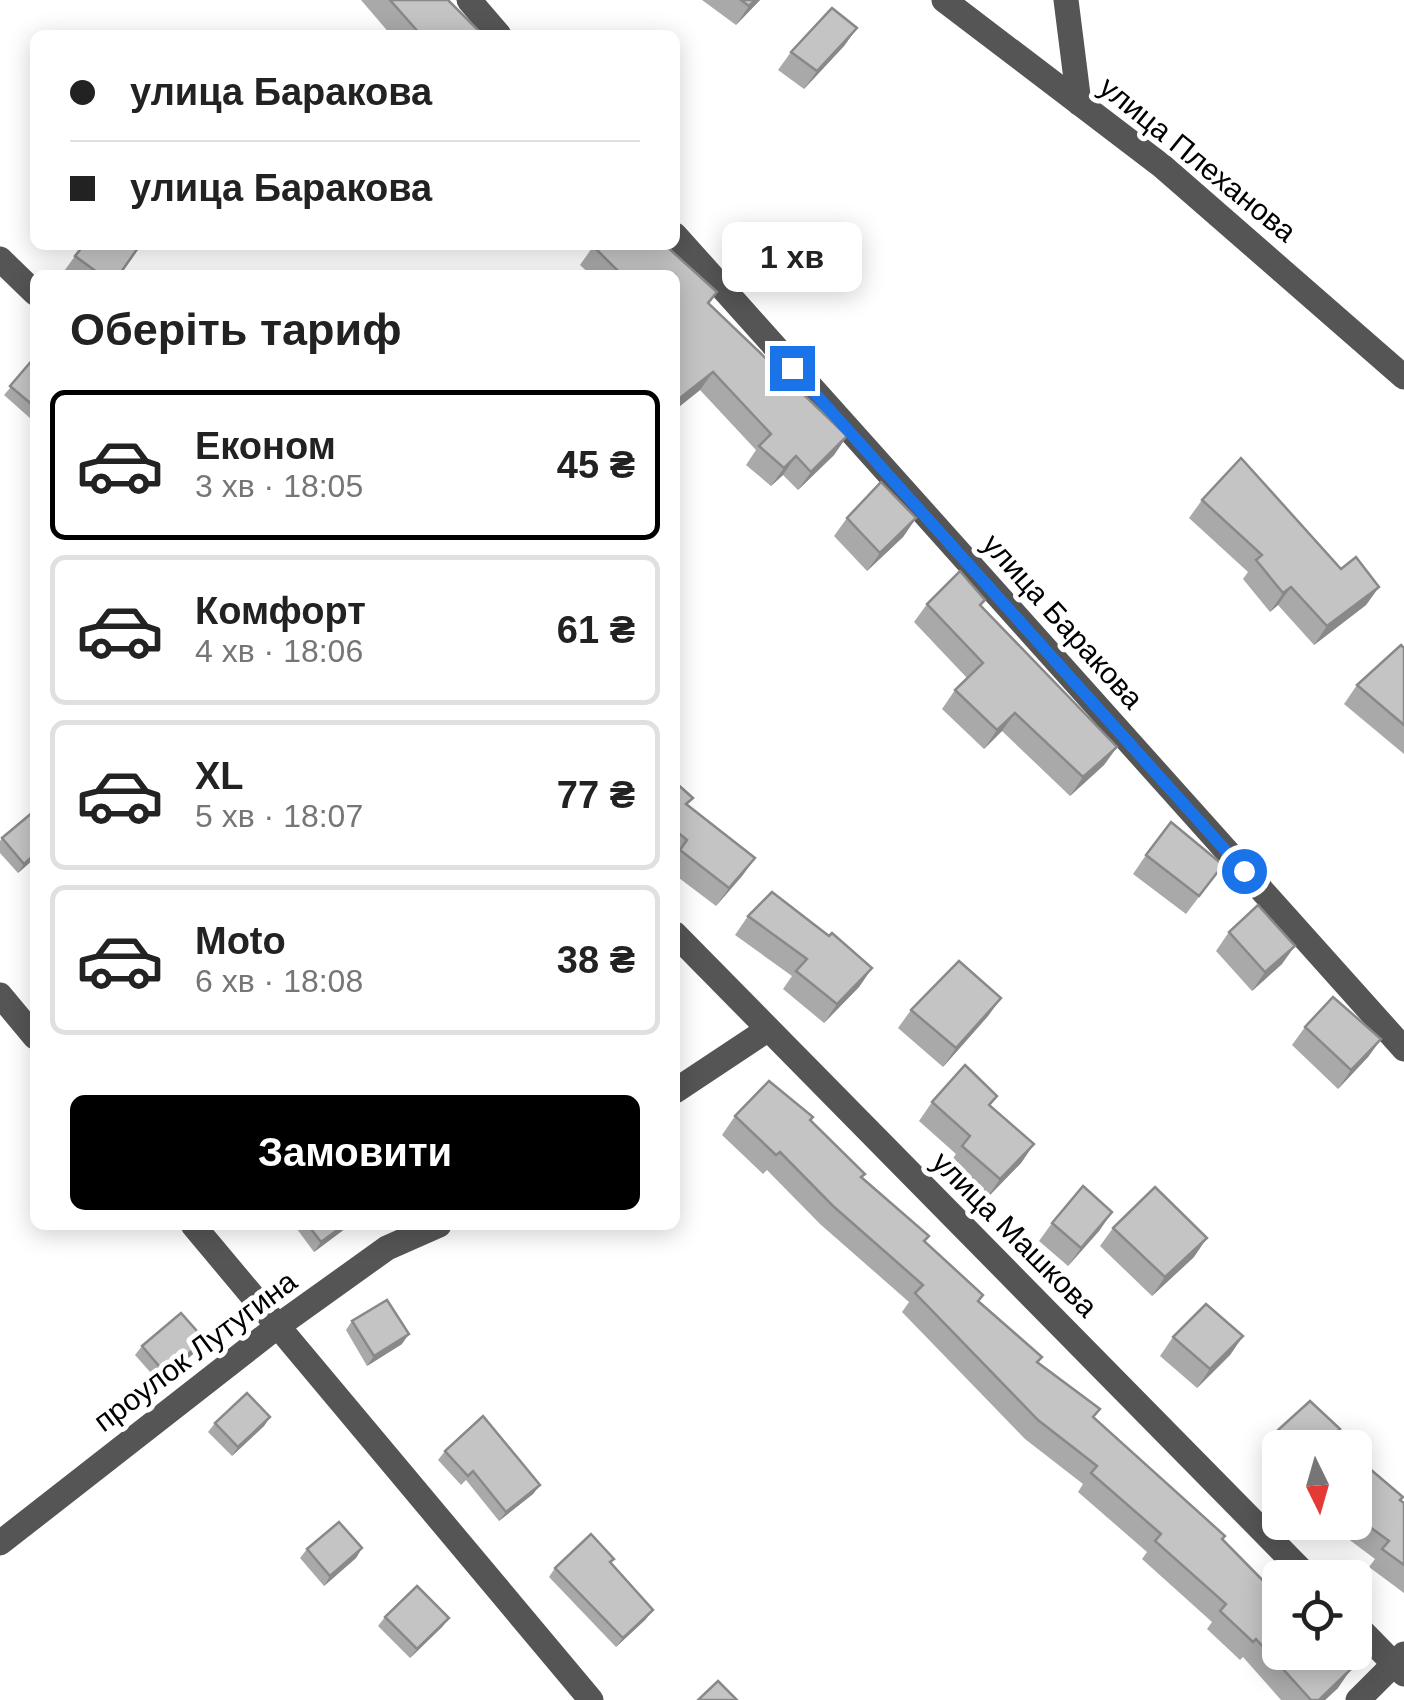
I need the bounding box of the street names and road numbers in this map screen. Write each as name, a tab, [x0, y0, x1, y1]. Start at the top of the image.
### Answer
street label: улица Плеханова	[1093, 70, 1303, 248]
street label: улица Баракова	[976, 527, 1150, 715]
street label: улица Машкова	[926, 1145, 1104, 1323]
street label: проулок Лутугина	[87, 1264, 303, 1438]

